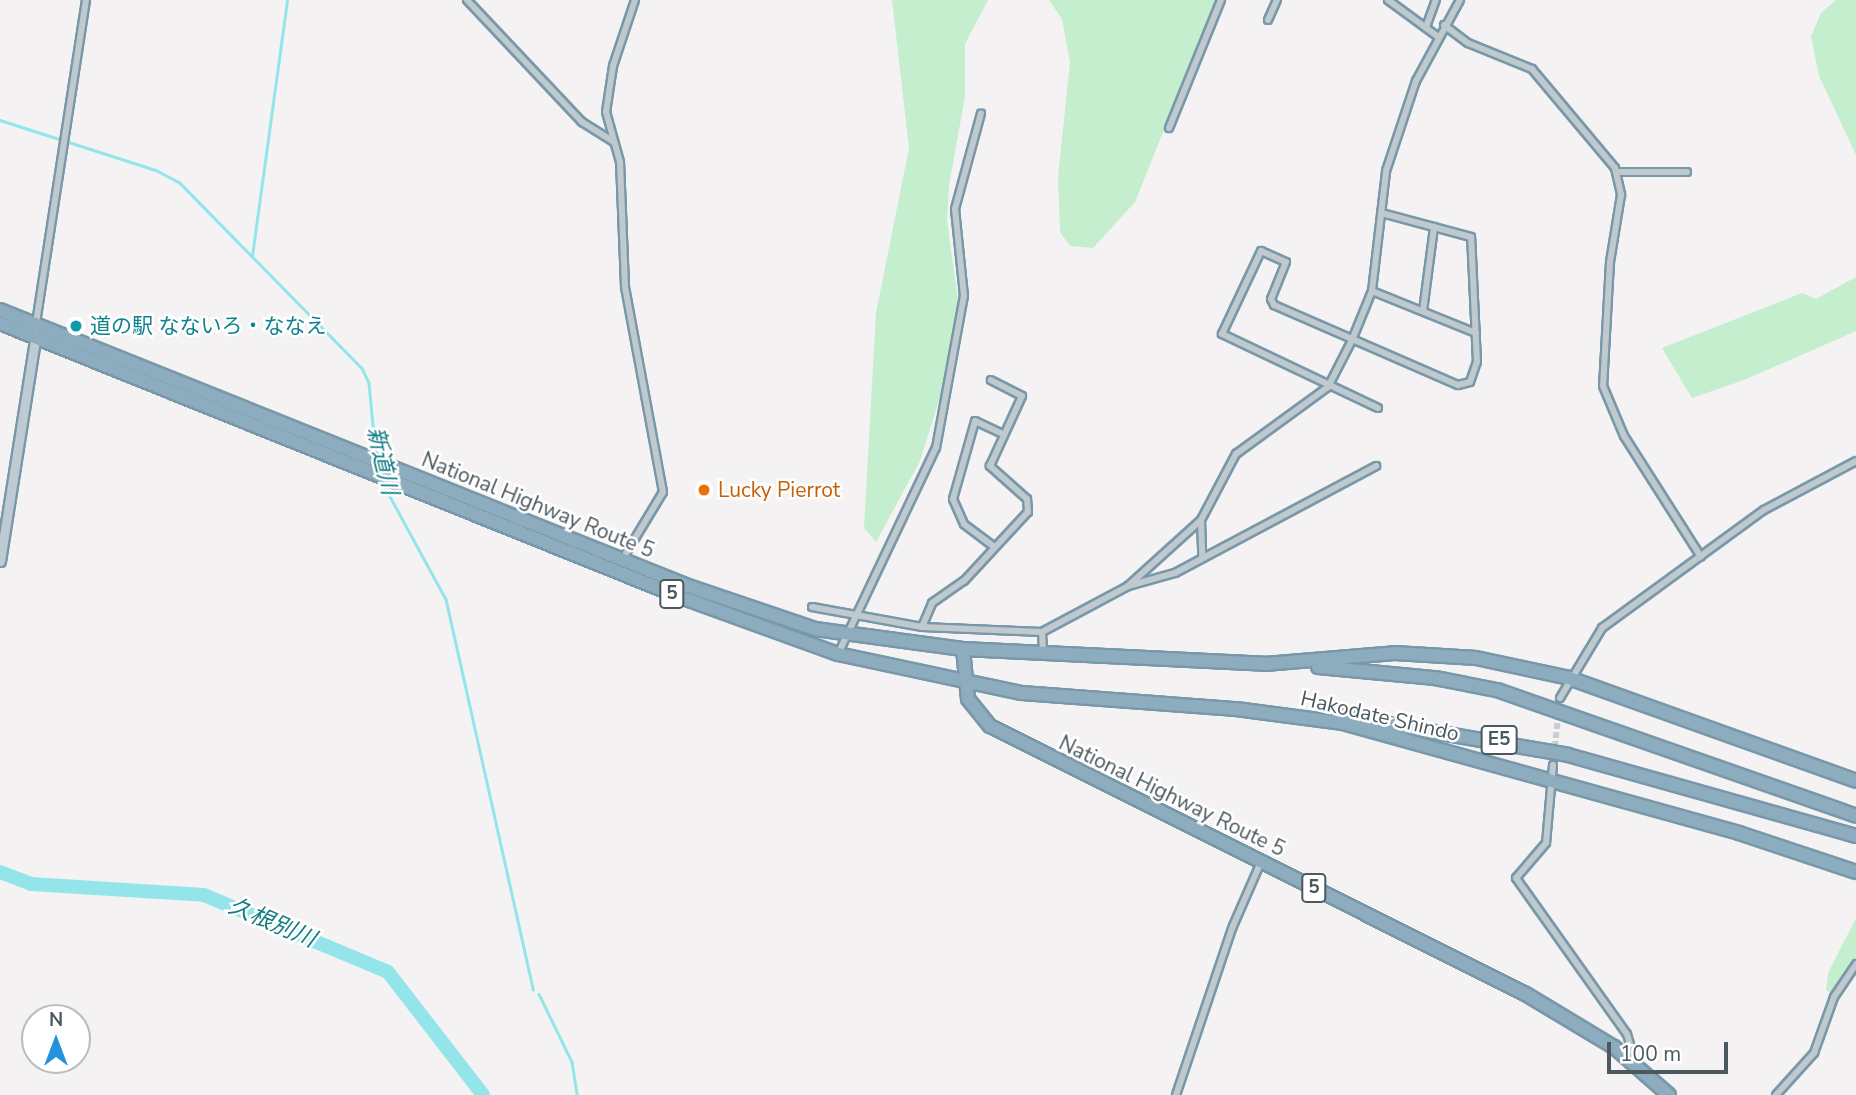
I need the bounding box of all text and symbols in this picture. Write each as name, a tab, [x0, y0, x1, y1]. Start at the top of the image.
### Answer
place label: 道の駅 なないろ・ななえ	[90, 313, 326, 339]
marker: 道の駅 なないろ・ななえ	[68, 318, 84, 334]
water label: 新道川	[361, 424, 403, 498]
street label: National Highway Route 5	[418, 447, 658, 563]
place label: Lucky Pierrot	[718, 477, 840, 503]
marker: Lucky Pierrot	[696, 482, 712, 498]
road number: 5	[658, 579, 686, 610]
street label: Hakodate Shindo	[1298, 686, 1462, 746]
road number: E5	[1480, 724, 1518, 755]
street label: National Highway Route 5	[1055, 730, 1289, 862]
road number: 5	[1300, 873, 1328, 904]
water label: 久根別川	[224, 892, 320, 954]
north arrow	[21, 1004, 91, 1074]
text: N	[49, 1007, 63, 1033]
scale bar	[1611, 1028, 1732, 1072]
text: 100 m	[1620, 1040, 1681, 1068]

